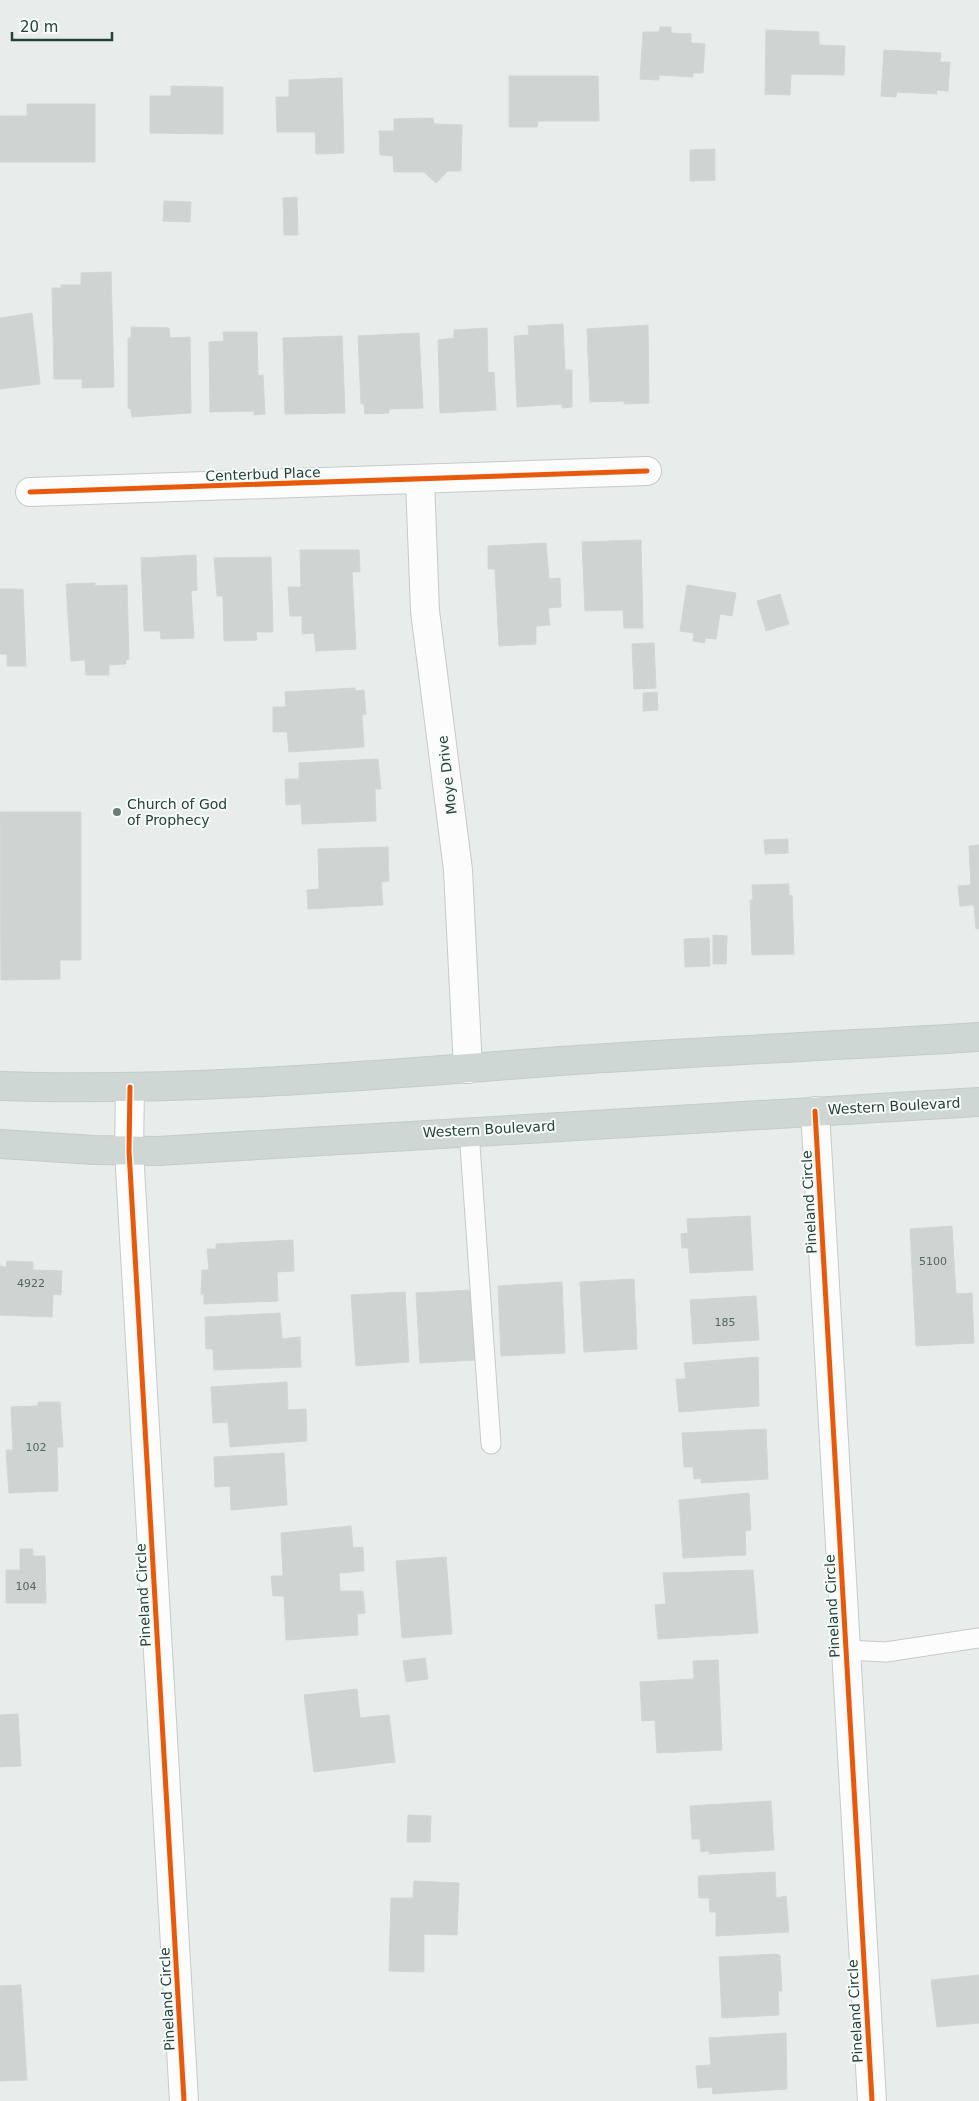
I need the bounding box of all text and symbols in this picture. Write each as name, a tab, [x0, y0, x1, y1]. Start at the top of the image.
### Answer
scale bar	[12, 10, 112, 42]
text: 20 m	[20, 18, 58, 36]
street label: Centerbud Place	[205, 464, 321, 484]
street label: Moye Drive	[434, 735, 460, 815]
place label: Church of God of Prophecy	[127, 796, 227, 828]
marker: Church of God of Prophecy	[111, 806, 123, 818]
street label: Western Boulevard	[827, 1095, 961, 1117]
street label: Western Boulevard	[422, 1118, 556, 1140]
street label: Pineland Circle	[798, 1150, 820, 1254]
house number: 5100	[919, 1255, 947, 1268]
house number: 4922	[17, 1277, 45, 1290]
house number: 185	[715, 1316, 736, 1329]
house number: 102	[26, 1441, 47, 1454]
street label: Pineland Circle	[132, 1543, 154, 1647]
street label: Pineland Circle	[821, 1554, 843, 1658]
house number: 104	[16, 1580, 37, 1593]
street label: Pineland Circle	[156, 1947, 178, 2051]
street label: Pineland Circle	[844, 1959, 866, 2063]

